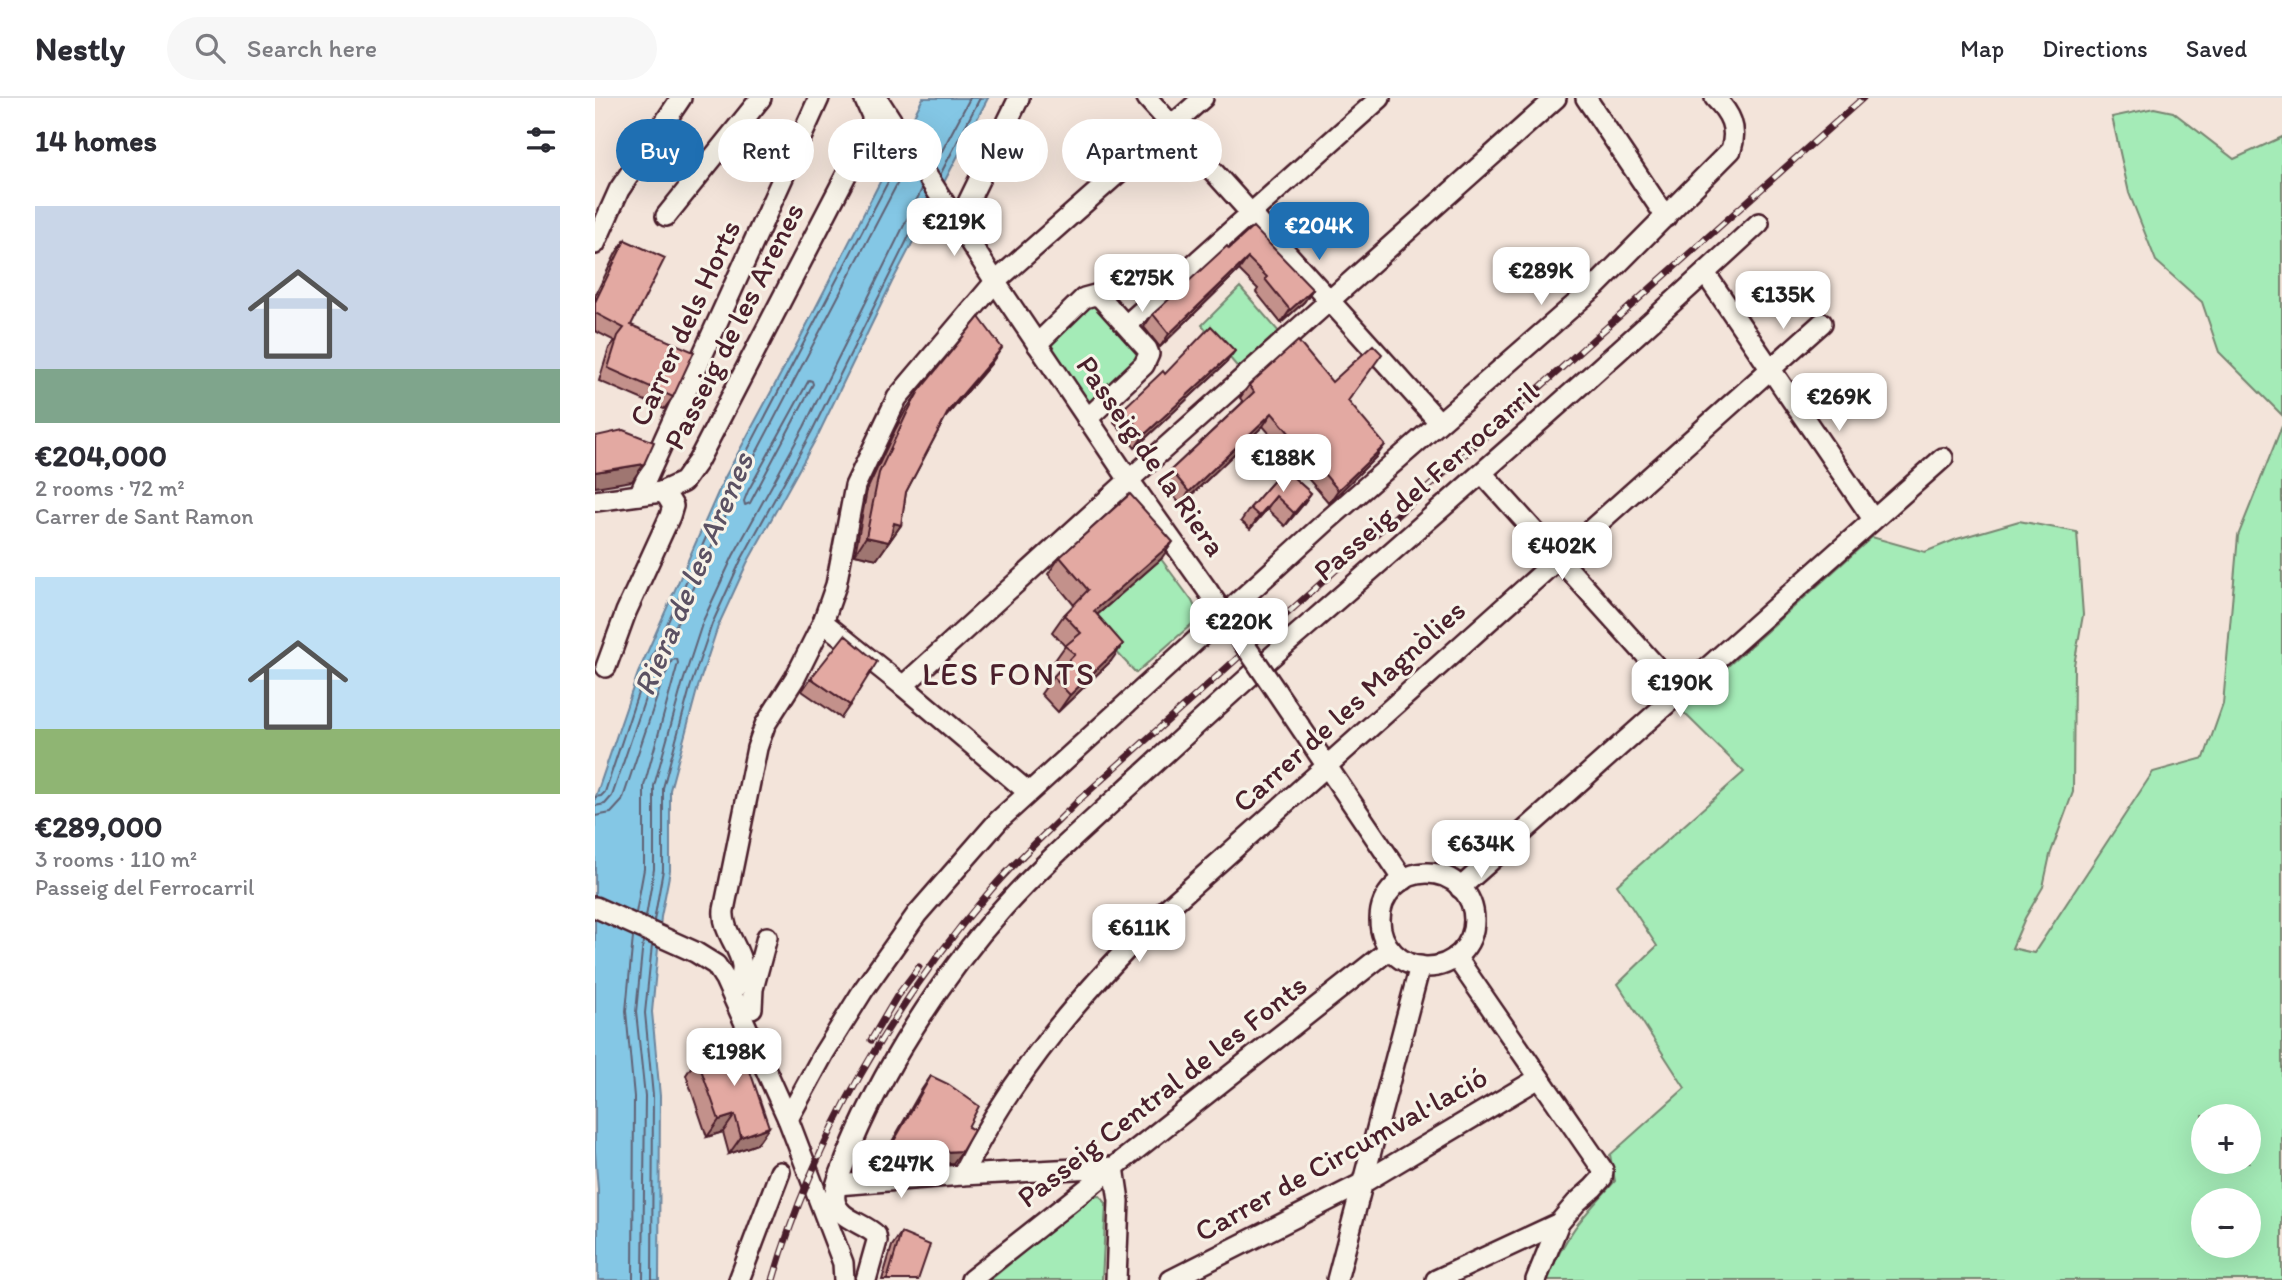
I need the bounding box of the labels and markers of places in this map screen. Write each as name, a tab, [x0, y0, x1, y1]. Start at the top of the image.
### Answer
pin: €219K	[905, 198, 1003, 258]
pin: €204K	[1270, 202, 1368, 262]
pin: €289K	[1492, 248, 1590, 307]
pin: €275K	[1093, 254, 1191, 314]
pin: €135K	[1734, 272, 1832, 331]
pin: €269K	[1790, 374, 1888, 433]
pin: €188K	[1234, 434, 1332, 494]
pin: €402K	[1513, 522, 1611, 582]
pin: €220K	[1190, 598, 1288, 658]
pin: €190K	[1631, 660, 1729, 719]
pin: €634K	[1432, 820, 1530, 880]
pin: €611K	[1090, 904, 1188, 964]
pin: €198K	[685, 1028, 783, 1088]
pin: €247K	[852, 1140, 950, 1200]

